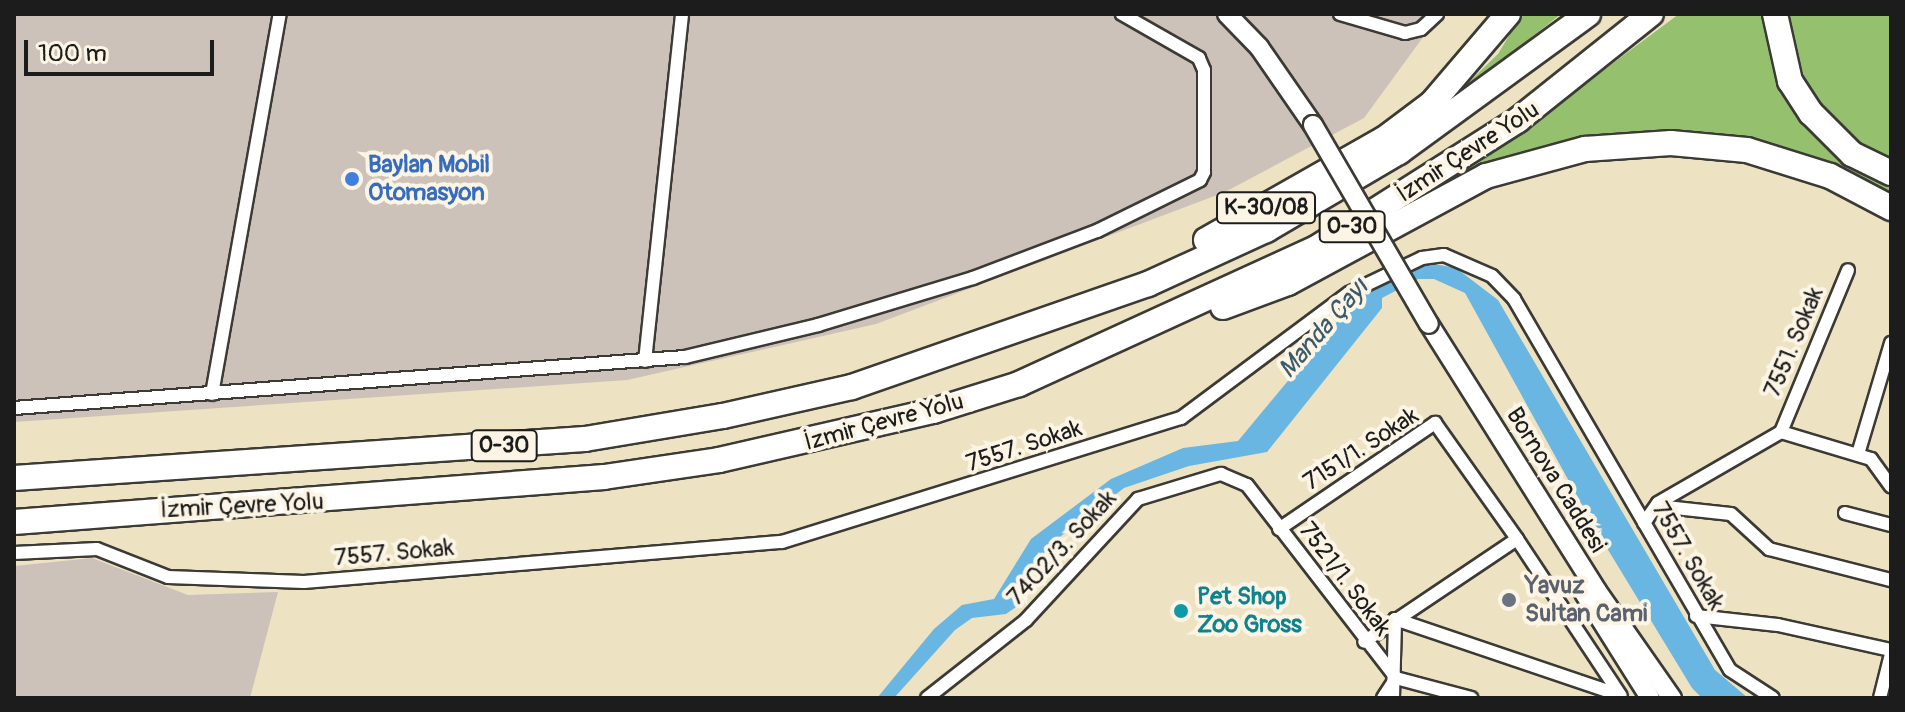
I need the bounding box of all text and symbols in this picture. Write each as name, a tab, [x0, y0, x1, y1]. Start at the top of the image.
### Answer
scale bar	[28, 24, 218, 74]
text: 100 m	[38, 39, 107, 68]
street label: İzmir Çevre Yolu	[1391, 95, 1545, 209]
place label: Baylan Mobil Otomasyon	[368, 151, 490, 207]
marker: Baylan Mobil Otomasyon	[343, 170, 361, 188]
road number: K-30/08	[1216, 190, 1316, 226]
road number: O-30	[1318, 209, 1386, 245]
water label: Manda Çayı	[1272, 273, 1376, 385]
street label: 7551. Sokak	[1758, 283, 1830, 401]
street label: İzmir Çevre Yolu	[801, 387, 967, 457]
street label: 7151/1. Sokak	[1298, 401, 1424, 497]
street label: Bornova Caddesi	[1500, 402, 1612, 558]
street label: 7557. Sokak	[963, 414, 1085, 478]
road number: O-30	[470, 428, 538, 464]
street label: 7402/3. Sokak	[1001, 484, 1123, 612]
street label: İzmir Çevre Yolu	[159, 487, 325, 525]
street label: 7557. Sokak	[1646, 497, 1730, 615]
street label: 7521/1. Sokak	[1293, 516, 1397, 642]
street label: 7557. Sokak	[333, 533, 455, 573]
place label: Yavuz Sultan Cami	[1525, 572, 1647, 628]
place label: Pet Shop Zoo Gross	[1197, 583, 1302, 639]
marker: Yavuz Sultan Cami	[1500, 591, 1518, 609]
marker: Pet Shop Zoo Gross	[1172, 602, 1190, 620]

